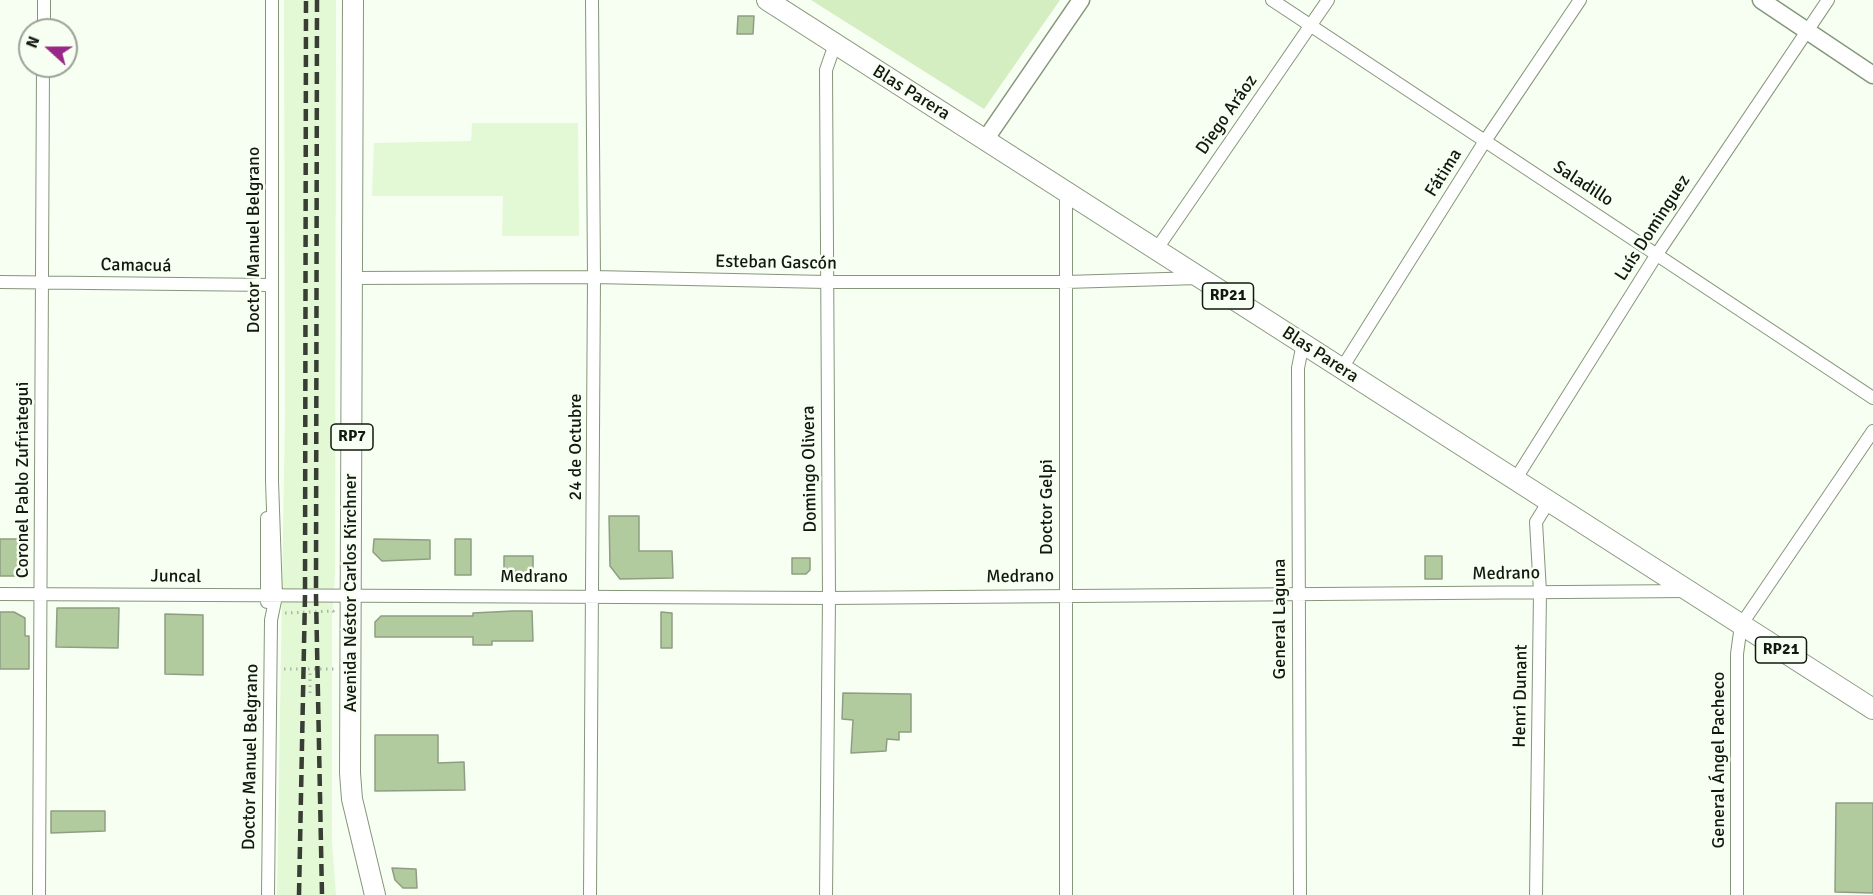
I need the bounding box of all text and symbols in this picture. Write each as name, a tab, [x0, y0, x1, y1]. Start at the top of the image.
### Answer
north arrow	[18, 18, 78, 78]
text: N	[22, 33, 44, 51]
street label: Blas Parera	[868, 61, 954, 125]
street label: Diego Aráoz	[1192, 71, 1262, 159]
street label: Fátima	[1421, 145, 1467, 201]
street label: Doctor Manuel Belgrano	[243, 147, 265, 333]
street label: Saladillo	[1549, 157, 1617, 211]
street label: Luís Dominguez	[1611, 171, 1695, 285]
street label: Esteban Gascón	[715, 251, 837, 275]
street label: Camacuá	[100, 255, 172, 277]
road number: RP21	[1202, 283, 1254, 309]
street label: Blas Parera	[1278, 322, 1362, 388]
street label: Coronel Pablo Zufriategui	[12, 382, 34, 578]
street label: 24 de Octubre	[565, 393, 587, 501]
street label: Domingo Olivera	[798, 405, 822, 533]
road number: RP7	[331, 424, 373, 450]
street label: Doctor Gelpi	[1036, 459, 1058, 555]
street label: Avenida Néstor Carlos Kirchner	[340, 474, 362, 712]
street label: General Laguna	[1269, 559, 1291, 679]
street label: Medrano	[1472, 563, 1540, 585]
street label: Juncal	[150, 566, 202, 588]
street label: Medrano	[500, 566, 568, 588]
street label: Medrano	[986, 566, 1054, 588]
road number: RP21	[1756, 637, 1806, 663]
street label: Henri Dunant	[1509, 644, 1533, 748]
street label: Doctor Manuel Belgrano	[239, 664, 263, 850]
street label: General Ángel Pacheco	[1708, 672, 1730, 848]

